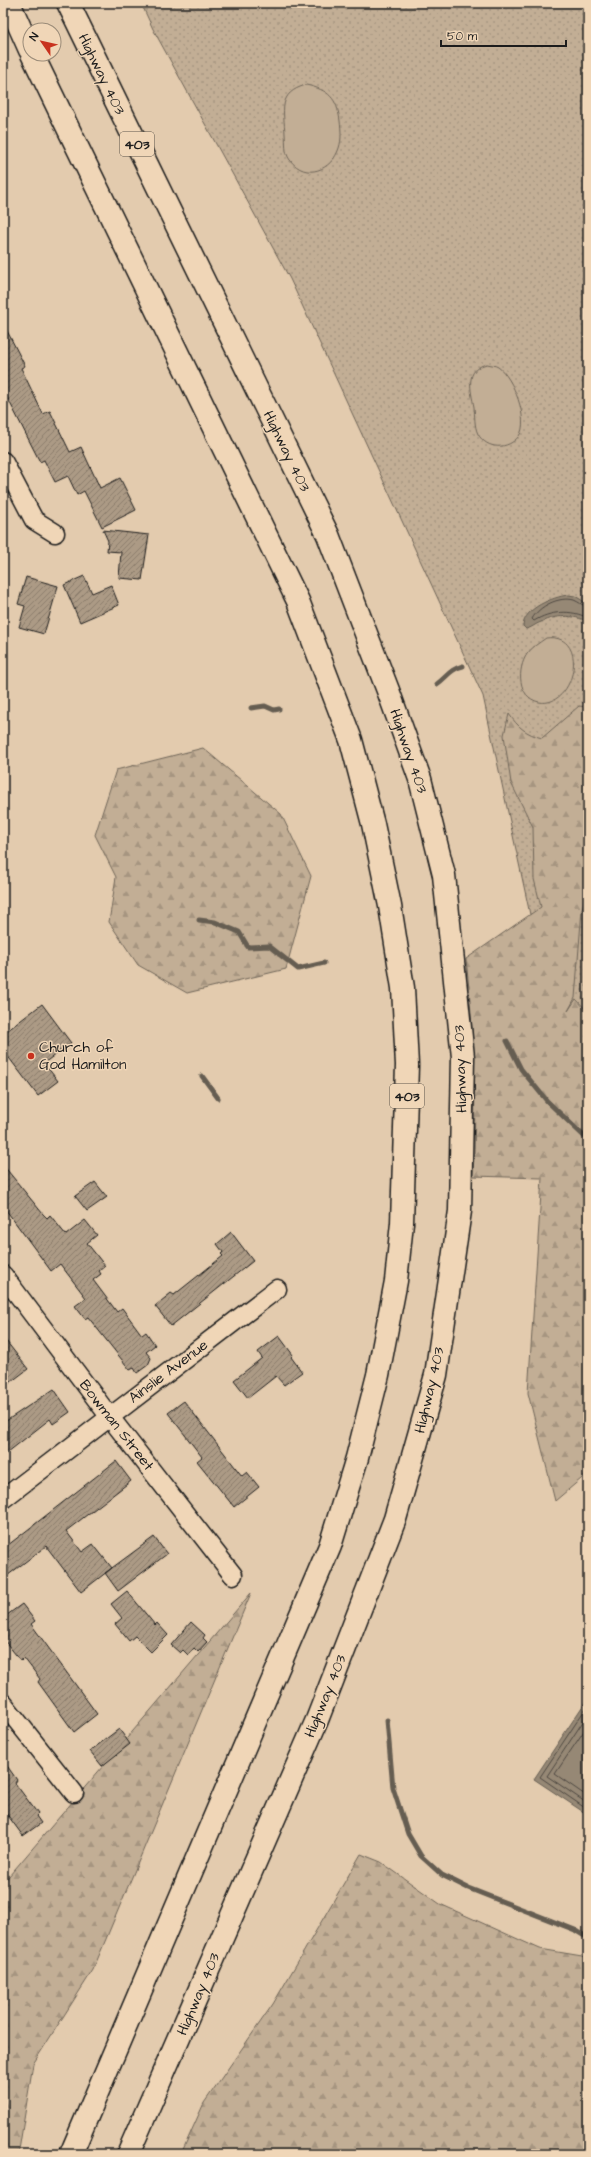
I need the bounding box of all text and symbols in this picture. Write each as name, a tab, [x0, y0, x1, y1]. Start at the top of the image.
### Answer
north arrow	[22, 22, 62, 62]
scale bar	[441, 22, 566, 48]
text: 50 m	[447, 28, 478, 45]
text: N	[26, 30, 42, 44]
street label: Highway 403	[72, 30, 130, 119]
road number: 403	[120, 132, 154, 156]
street label: Highway 403	[257, 407, 315, 496]
street label: Highway 403	[383, 706, 433, 797]
street label: Highway 403	[448, 1024, 474, 1113]
place label: Church of God Hamilton	[39, 1037, 127, 1075]
marker: Church of God Hamilton	[26, 1051, 36, 1061]
road number: 403	[390, 1084, 424, 1108]
street label: Ainslie Avenue	[124, 1335, 212, 1408]
street label: Highway 403	[409, 1345, 451, 1435]
street label: Bowman Street	[74, 1375, 159, 1475]
street label: Highway 403	[299, 1651, 353, 1741]
street label: Highway 403	[172, 1949, 226, 2039]

